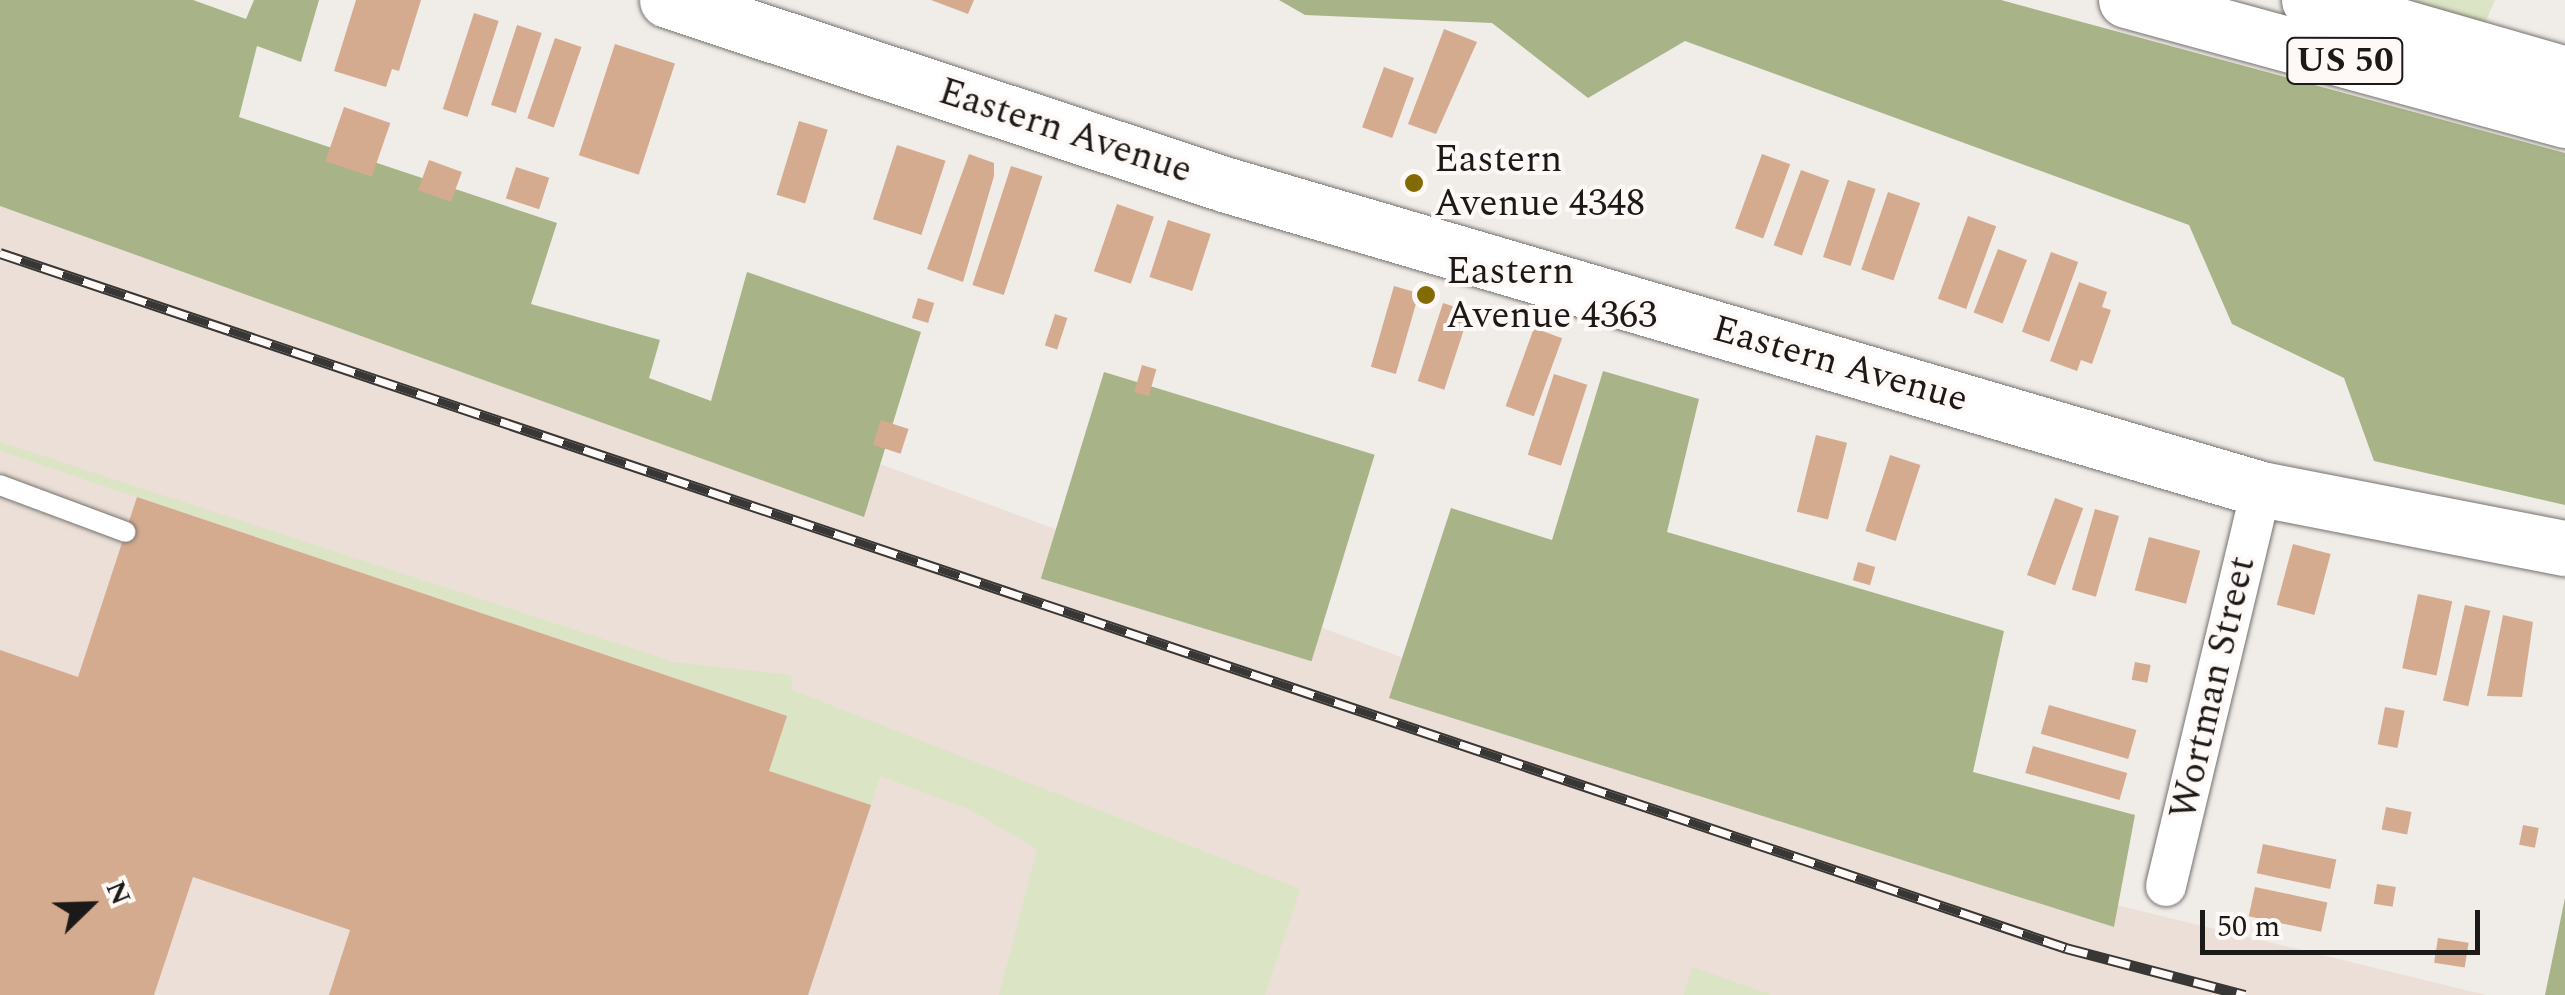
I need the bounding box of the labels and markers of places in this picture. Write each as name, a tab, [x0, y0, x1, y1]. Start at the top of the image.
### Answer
place label: Eastern Avenue 4348	[1434, 138, 1645, 228]
marker: Eastern Avenue 4348	[1403, 172, 1425, 194]
place label: Eastern Avenue 4363	[1446, 250, 1657, 340]
marker: Eastern Avenue 4363	[1415, 284, 1437, 306]

